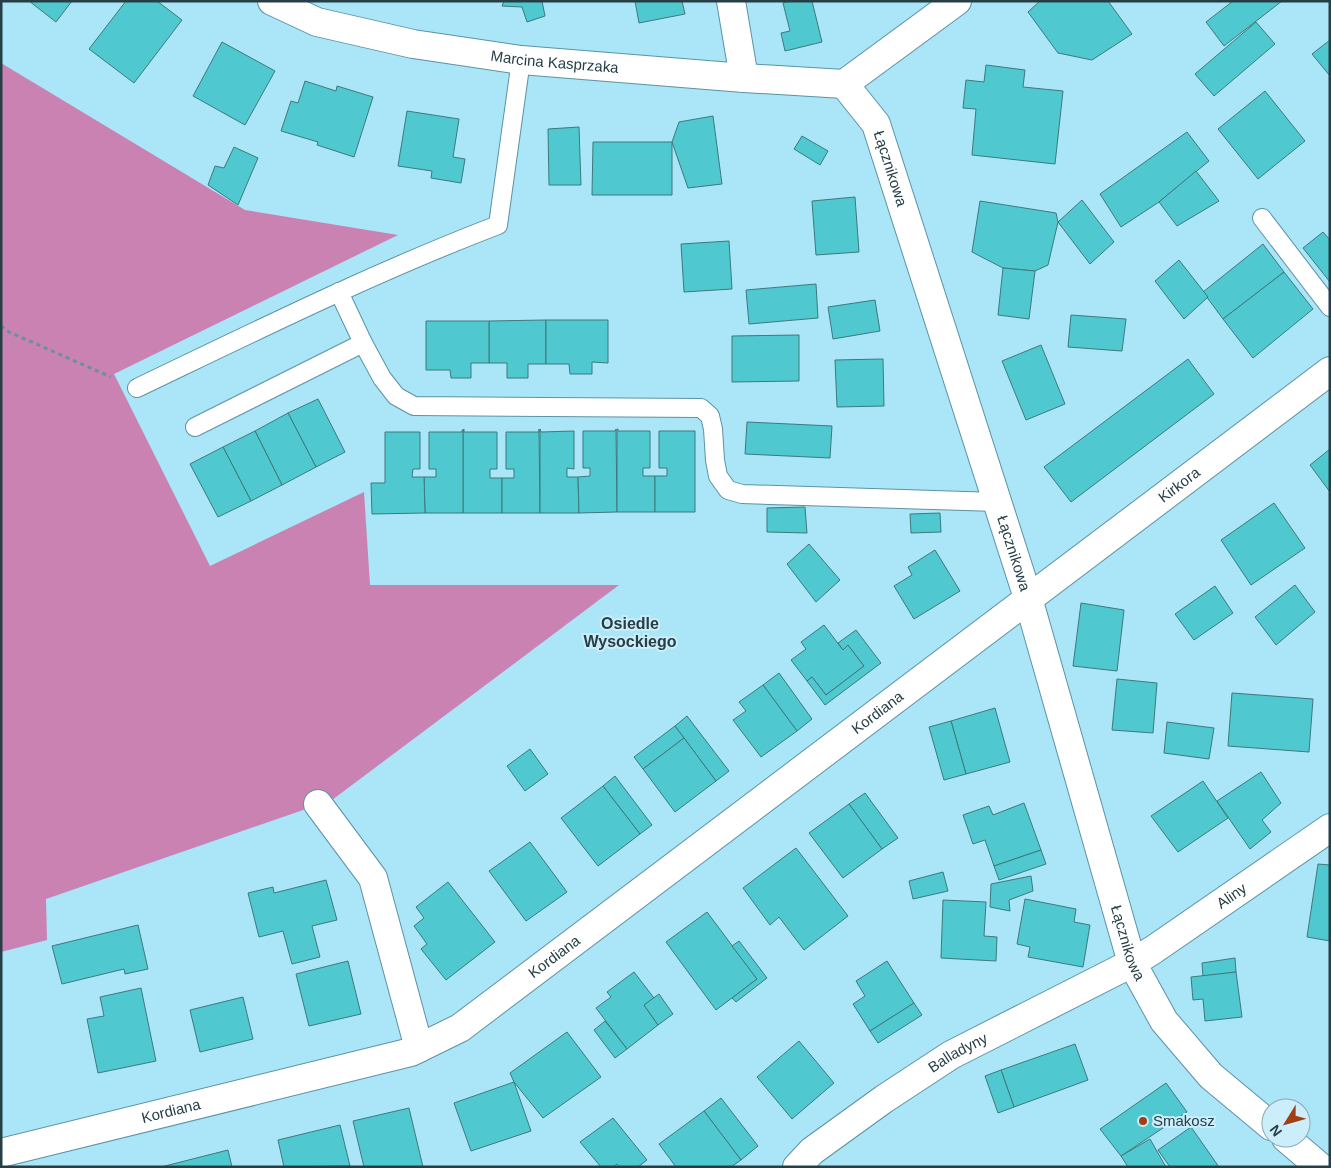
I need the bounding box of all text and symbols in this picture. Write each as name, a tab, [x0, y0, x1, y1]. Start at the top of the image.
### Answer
street label: Marcina Kasprzaka	[490, 47, 620, 76]
street label: Łącznikowa	[871, 128, 911, 209]
street label: Kirkora	[1155, 463, 1203, 506]
street label: Łącznikowa	[994, 513, 1034, 594]
district label: Osiedle Wysockiego	[583, 615, 677, 650]
street label: Kordiana	[848, 687, 907, 737]
street label: Aliny	[1213, 879, 1250, 912]
street label: Łącznikowa	[1108, 903, 1149, 984]
street label: Kordiana	[525, 931, 584, 981]
street label: Balladyny	[925, 1029, 990, 1076]
street label: Kordiana	[140, 1095, 203, 1126]
north arrow	[1261, 1098, 1311, 1148]
place label: Smakosz	[1153, 1112, 1215, 1129]
marker: Smakosz	[1137, 1115, 1149, 1127]
text: N	[1266, 1122, 1285, 1140]

